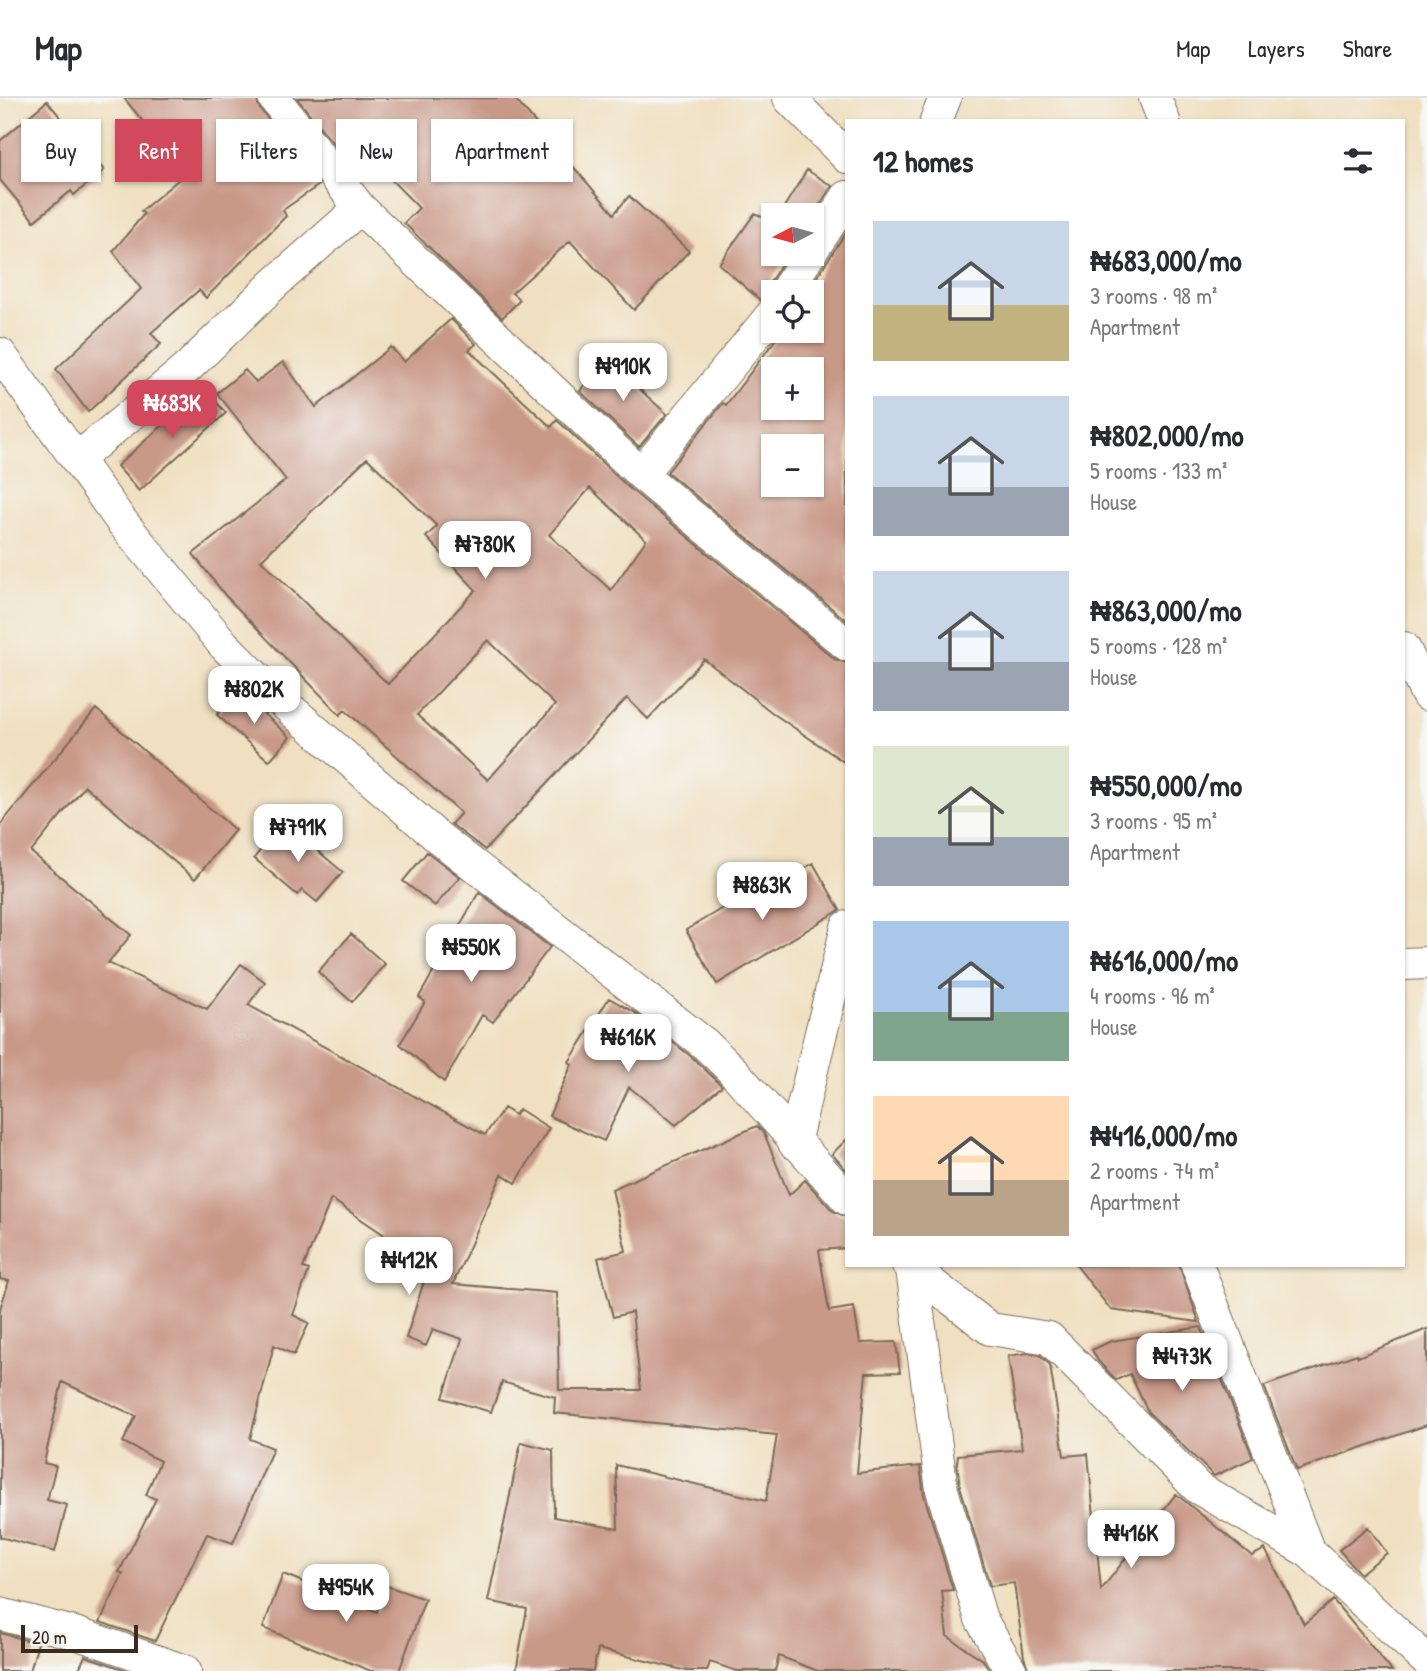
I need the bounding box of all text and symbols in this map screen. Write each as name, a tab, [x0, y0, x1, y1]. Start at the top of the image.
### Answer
text: Map	[35, 26, 82, 70]
text: Map	[1176, 32, 1210, 64]
text: Layers	[1248, 32, 1305, 64]
text: Share	[1343, 32, 1392, 64]
chip: Buy	[21, 119, 101, 182]
chip: Rent	[115, 119, 202, 182]
chip: Filters	[216, 119, 322, 182]
chip: New	[336, 119, 417, 182]
chip: Apartment	[431, 119, 573, 182]
text: 12 homes	[873, 141, 973, 181]
icon: filters	[1339, 142, 1377, 180]
north arrow	[761, 203, 824, 266]
map controls	[761, 203, 824, 497]
text: ₦683,000/mo	[1090, 240, 1242, 280]
icon: home	[929, 249, 1013, 333]
button: locate	[761, 280, 824, 343]
text: 3 rooms · 98 m²	[1090, 280, 1217, 311]
text: Apartment	[1090, 311, 1180, 342]
pin: ₦910K	[574, 344, 672, 403]
text: ₦910K	[595, 350, 651, 381]
button: +	[761, 357, 824, 420]
pin: ₦683K	[123, 380, 221, 440]
text: ₦683K	[143, 387, 201, 418]
text: ₦802,000/mo	[1090, 415, 1244, 455]
icon: home	[929, 424, 1013, 508]
button: −	[761, 434, 824, 497]
text: 5 rooms · 133 m²	[1090, 455, 1227, 486]
text: House	[1090, 486, 1137, 517]
pin: ₦780K	[436, 522, 534, 581]
text: ₦780K	[455, 528, 515, 559]
text: ₦863,000/mo	[1090, 590, 1242, 630]
icon: home	[929, 599, 1013, 683]
text: 5 rooms · 128 m²	[1090, 630, 1227, 661]
text: House	[1090, 661, 1137, 692]
pin: ₦802K	[205, 666, 303, 726]
text: ₦802K	[224, 673, 284, 704]
text: ₦550,000/mo	[1090, 765, 1242, 805]
icon: home	[929, 774, 1013, 858]
pin: ₦791K	[249, 804, 347, 864]
text: 3 rooms · 95 m²	[1090, 805, 1217, 836]
text: ₦791K	[270, 811, 326, 842]
text: Apartment	[1090, 836, 1180, 867]
pin: ₦863K	[713, 862, 811, 922]
text: ₦863K	[733, 869, 791, 900]
pin: ₦550K	[422, 924, 520, 984]
text: ₦550K	[442, 931, 500, 962]
text: ₦616,000/mo	[1090, 940, 1238, 980]
icon: home	[929, 949, 1013, 1033]
text: 4 rooms · 96 m²	[1090, 980, 1215, 1011]
text: House	[1090, 1011, 1137, 1042]
pin: ₦616K	[579, 1014, 677, 1074]
text: ₦616K	[600, 1021, 656, 1052]
text: ₦416,000/mo	[1090, 1115, 1237, 1155]
icon: home	[929, 1124, 1013, 1208]
text: 2 rooms · 74 m²	[1090, 1155, 1219, 1186]
text: Apartment	[1090, 1186, 1180, 1217]
pin: ₦412K	[360, 1238, 458, 1297]
text: ₦412K	[381, 1244, 437, 1275]
pin: ₦473K	[1133, 1334, 1231, 1393]
text: ₦473K	[1153, 1340, 1211, 1371]
pin: ₦416K	[1082, 1510, 1180, 1570]
text: ₦416K	[1104, 1517, 1158, 1548]
pin: ₦954K	[297, 1564, 395, 1624]
text: ₦954K	[318, 1571, 374, 1602]
scale bar	[21, 1622, 138, 1654]
text: 20 m	[32, 1624, 67, 1650]

